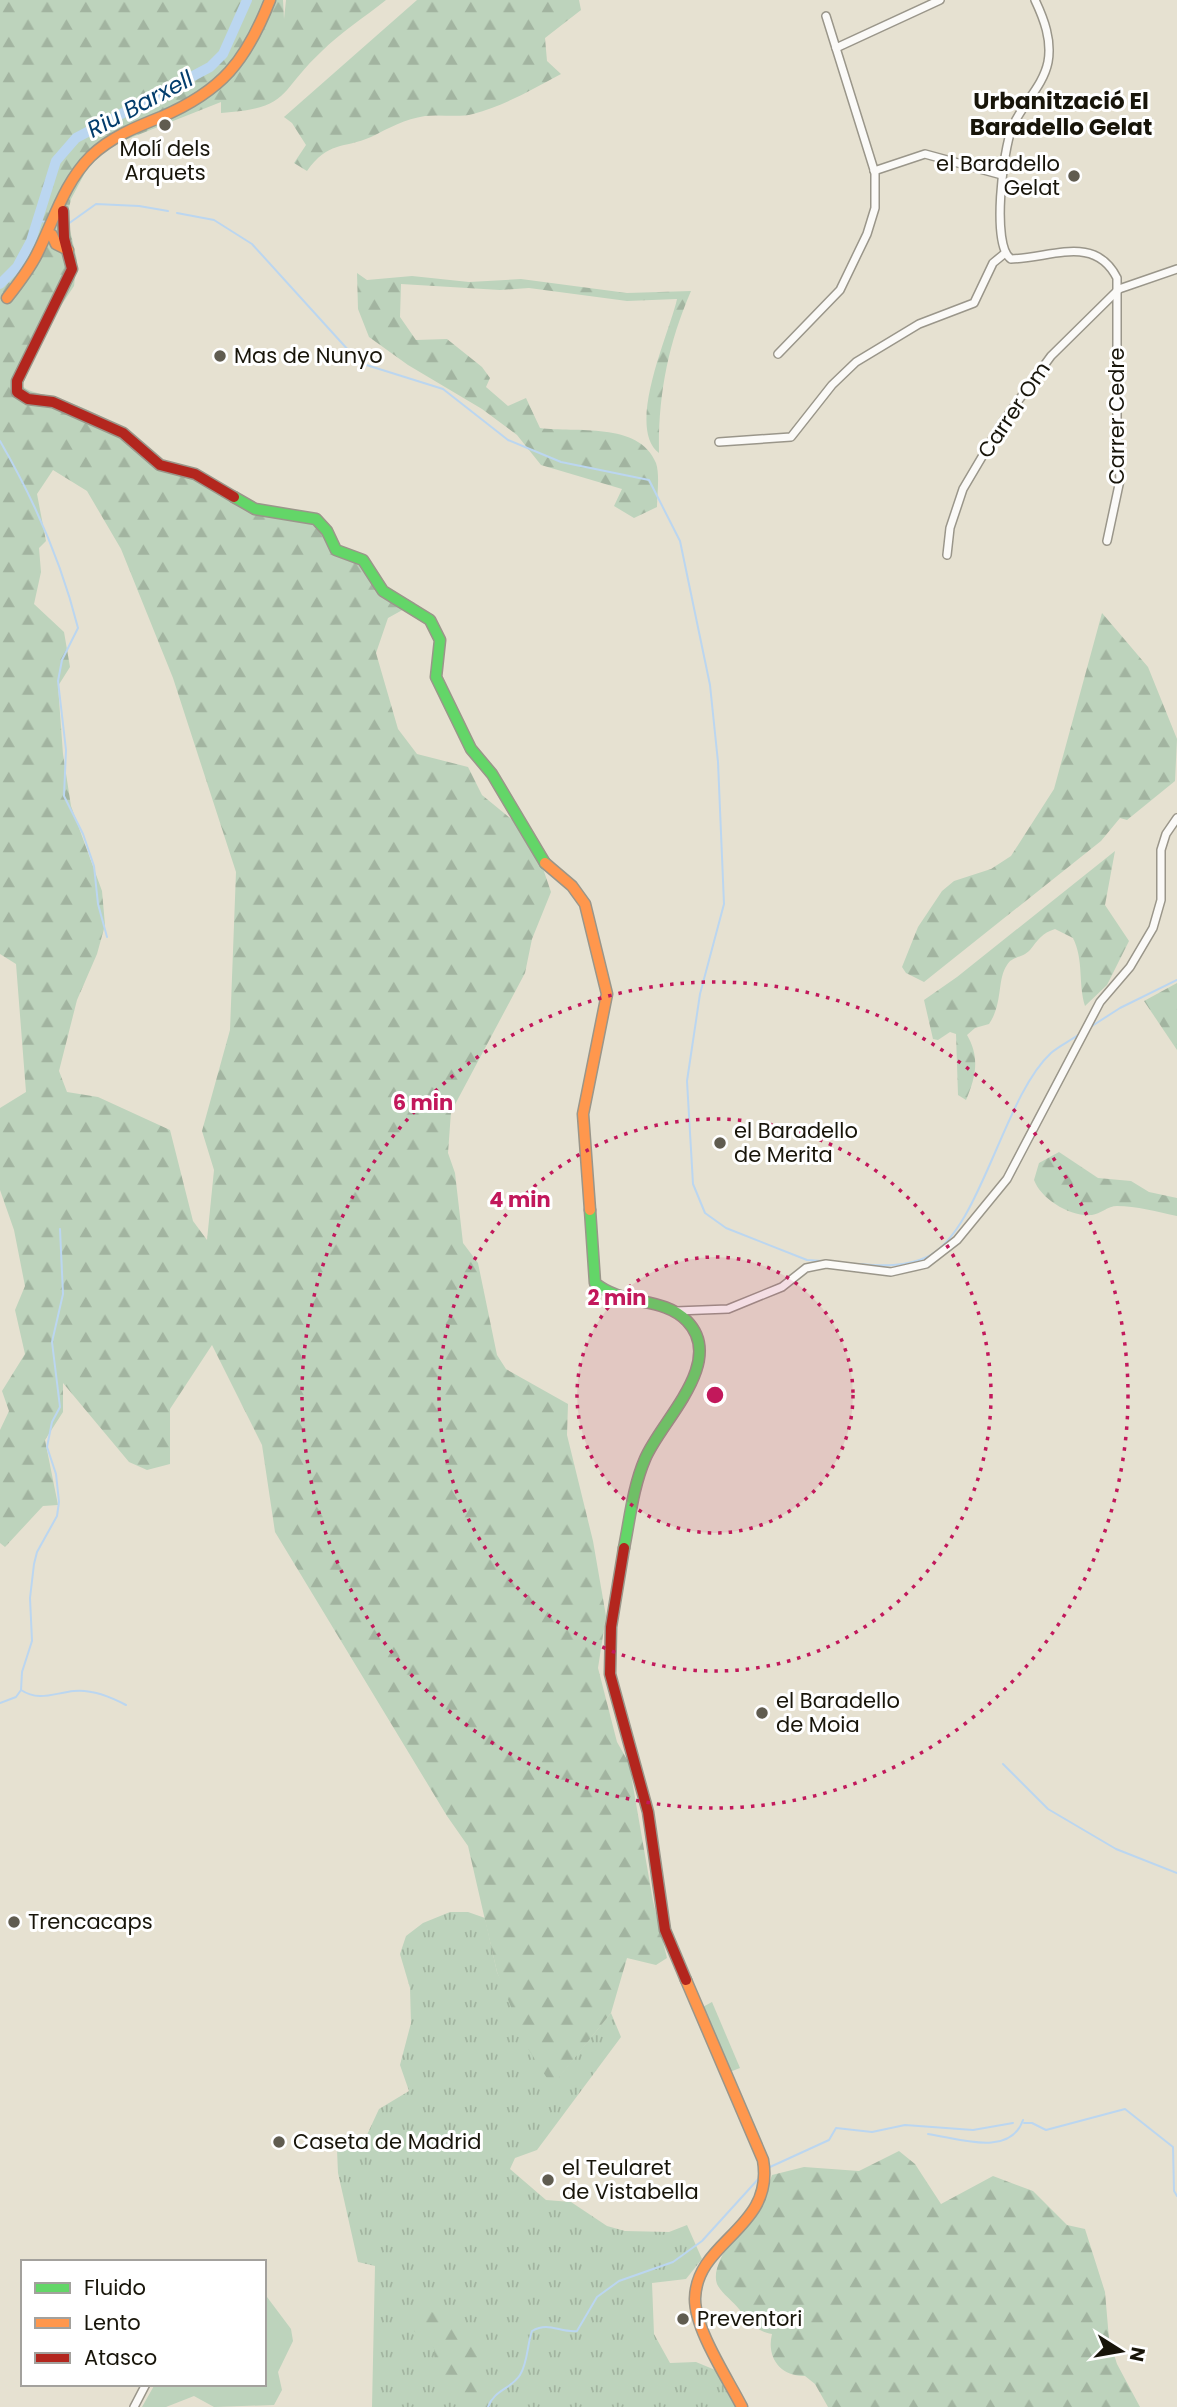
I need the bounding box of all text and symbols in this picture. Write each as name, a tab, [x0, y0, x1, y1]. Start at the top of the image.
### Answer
water label: Riu Barxell	[81, 62, 199, 145]
district label: Urbanització El Baradello Gelat	[970, 85, 1152, 143]
marker: Molí dels Arquets	[157, 117, 173, 133]
place label: Molí dels Arquets	[120, 134, 210, 187]
place label: el Baradello Gelat	[936, 149, 1060, 202]
marker: el Baradello Gelat	[1066, 168, 1082, 184]
place label: Mas de Nunyo	[234, 341, 383, 370]
marker: Mas de Nunyo	[212, 348, 228, 364]
street label: Carrer Cedre	[1102, 348, 1131, 484]
street label: Carrer Om	[971, 356, 1057, 464]
text: 6 min	[393, 1088, 453, 1117]
place label: el Baradello de Merita	[734, 1116, 858, 1169]
marker: el Baradello de Merita	[712, 1135, 728, 1151]
text: 4 min	[489, 1185, 551, 1214]
text: 2 min	[587, 1283, 647, 1312]
centre of rings	[703, 1383, 727, 1407]
place label: el Baradello de Moia	[776, 1686, 900, 1739]
marker: el Baradello de Moia	[754, 1705, 770, 1721]
place label: Trencacaps	[28, 1907, 153, 1936]
marker: Trencacaps	[6, 1914, 22, 1930]
place label: Caseta de Madrid	[293, 2127, 481, 2156]
marker: Caseta de Madrid	[271, 2134, 287, 2150]
place label: el Teularet de Vistabella	[562, 2153, 699, 2206]
marker: el Teularet de Vistabella	[540, 2172, 556, 2188]
legend	[21, 2260, 266, 2386]
text: Fluido	[84, 2273, 146, 2302]
place label: Preventori	[697, 2304, 802, 2333]
text: Lento	[84, 2308, 141, 2337]
marker: Preventori	[675, 2311, 691, 2327]
north arrow	[1086, 2316, 1156, 2386]
text: Atasco	[84, 2343, 157, 2372]
text: N	[1123, 2345, 1152, 2364]

